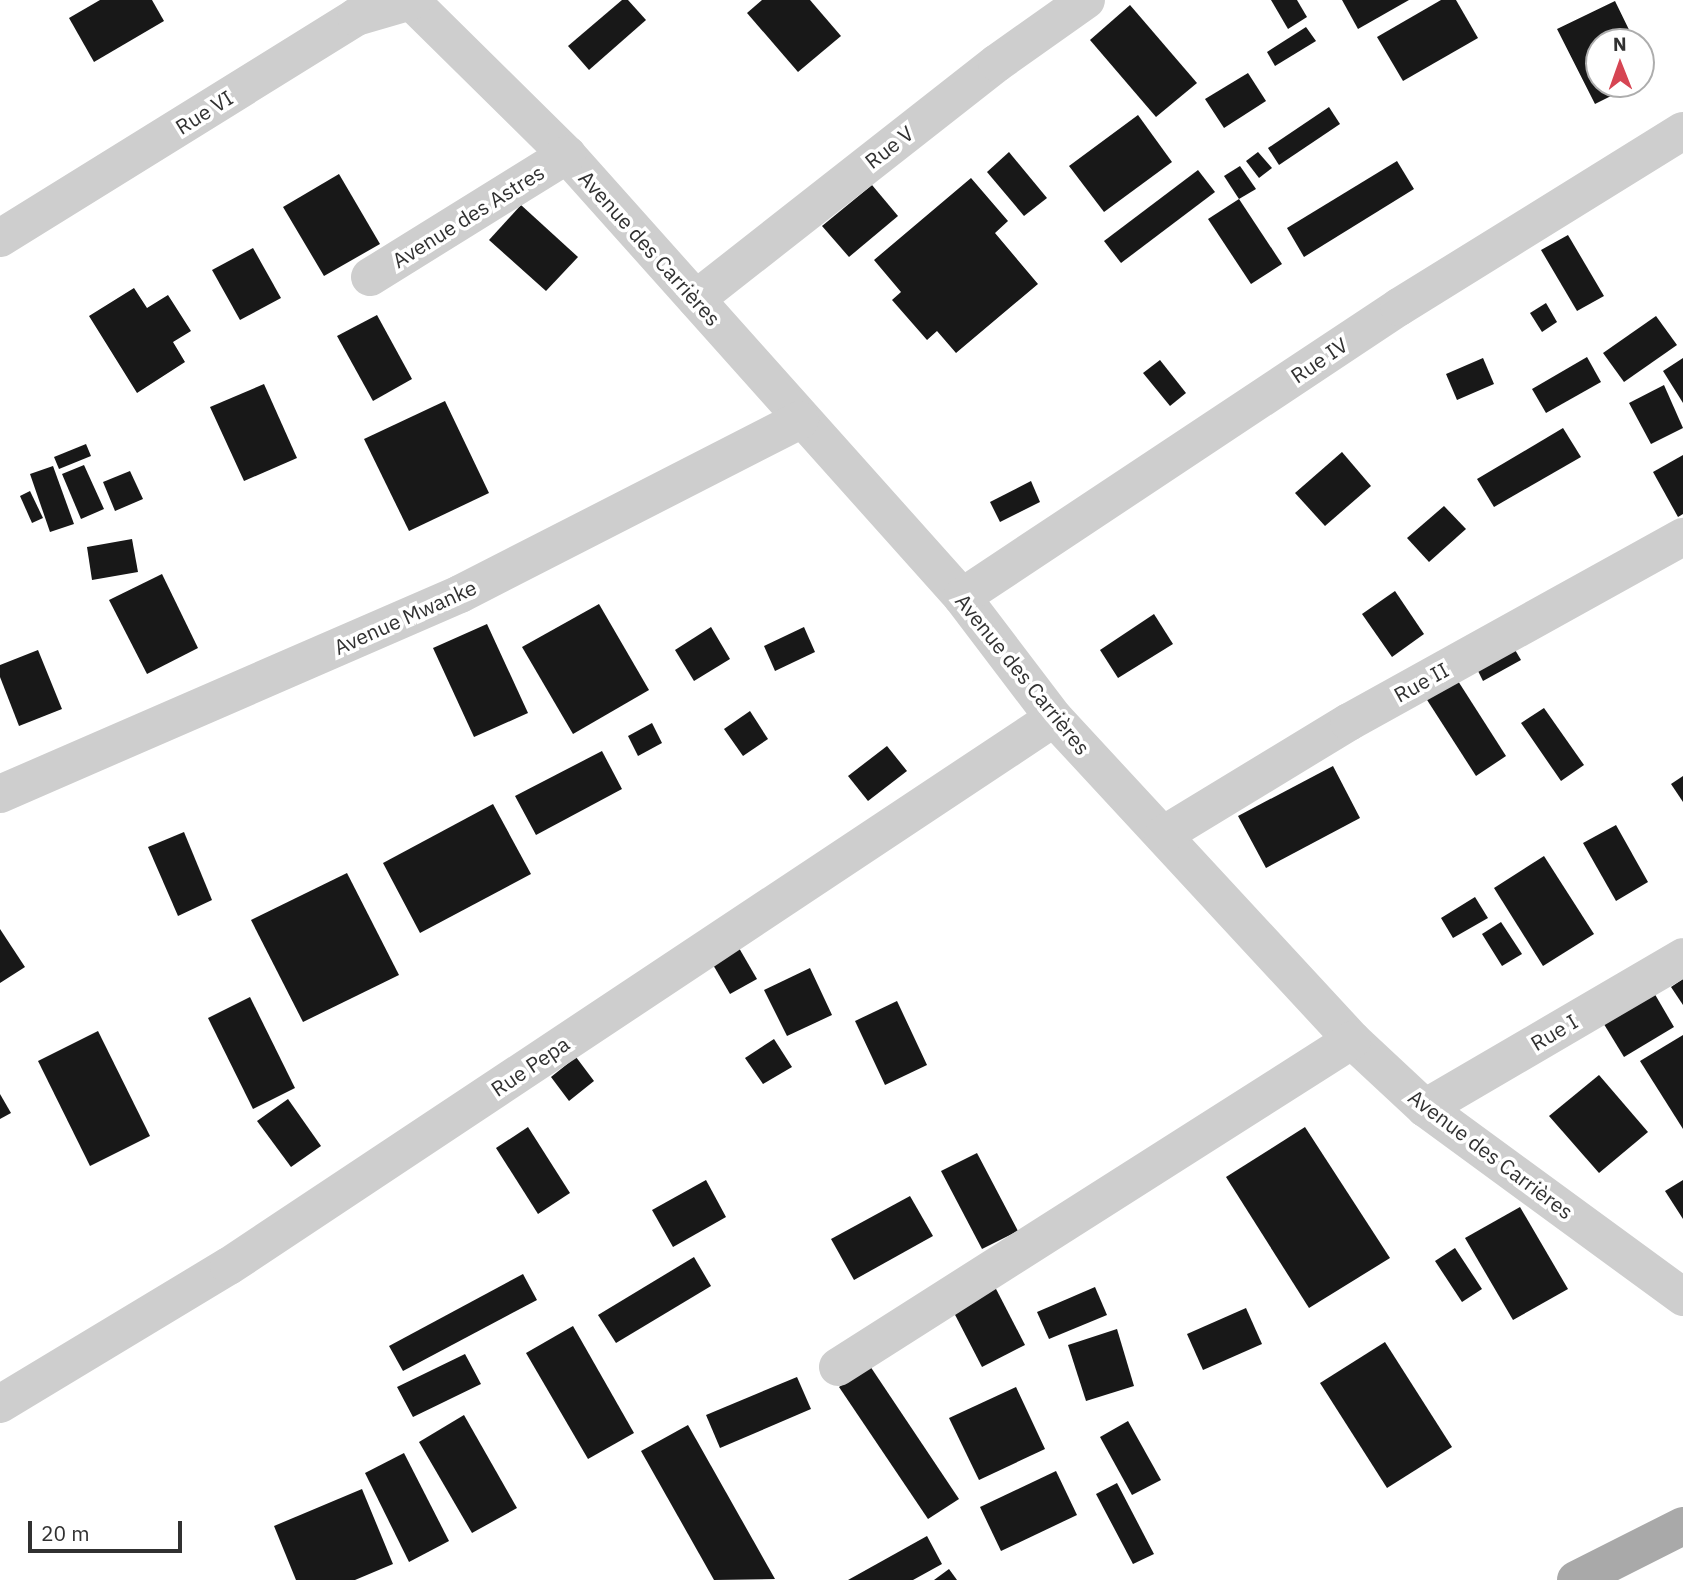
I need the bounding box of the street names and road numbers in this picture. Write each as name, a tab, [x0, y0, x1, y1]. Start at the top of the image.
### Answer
street label: Rue VI	[171, 85, 237, 139]
street label: Rue V	[860, 120, 918, 174]
street label: Avenue des Astres	[387, 159, 549, 273]
street label: Avenue des Carrières	[574, 165, 726, 331]
street label: Rue IV	[1286, 332, 1352, 388]
street label: Avenue Mwanke	[330, 574, 480, 660]
street label: Avenue des Carrières	[950, 588, 1096, 760]
street label: Rue II	[1389, 657, 1453, 707]
street label: Rue I	[1526, 1008, 1582, 1056]
street label: Rue Pepa	[486, 1031, 574, 1101]
street label: Avenue des Carrières	[1404, 1084, 1578, 1224]

